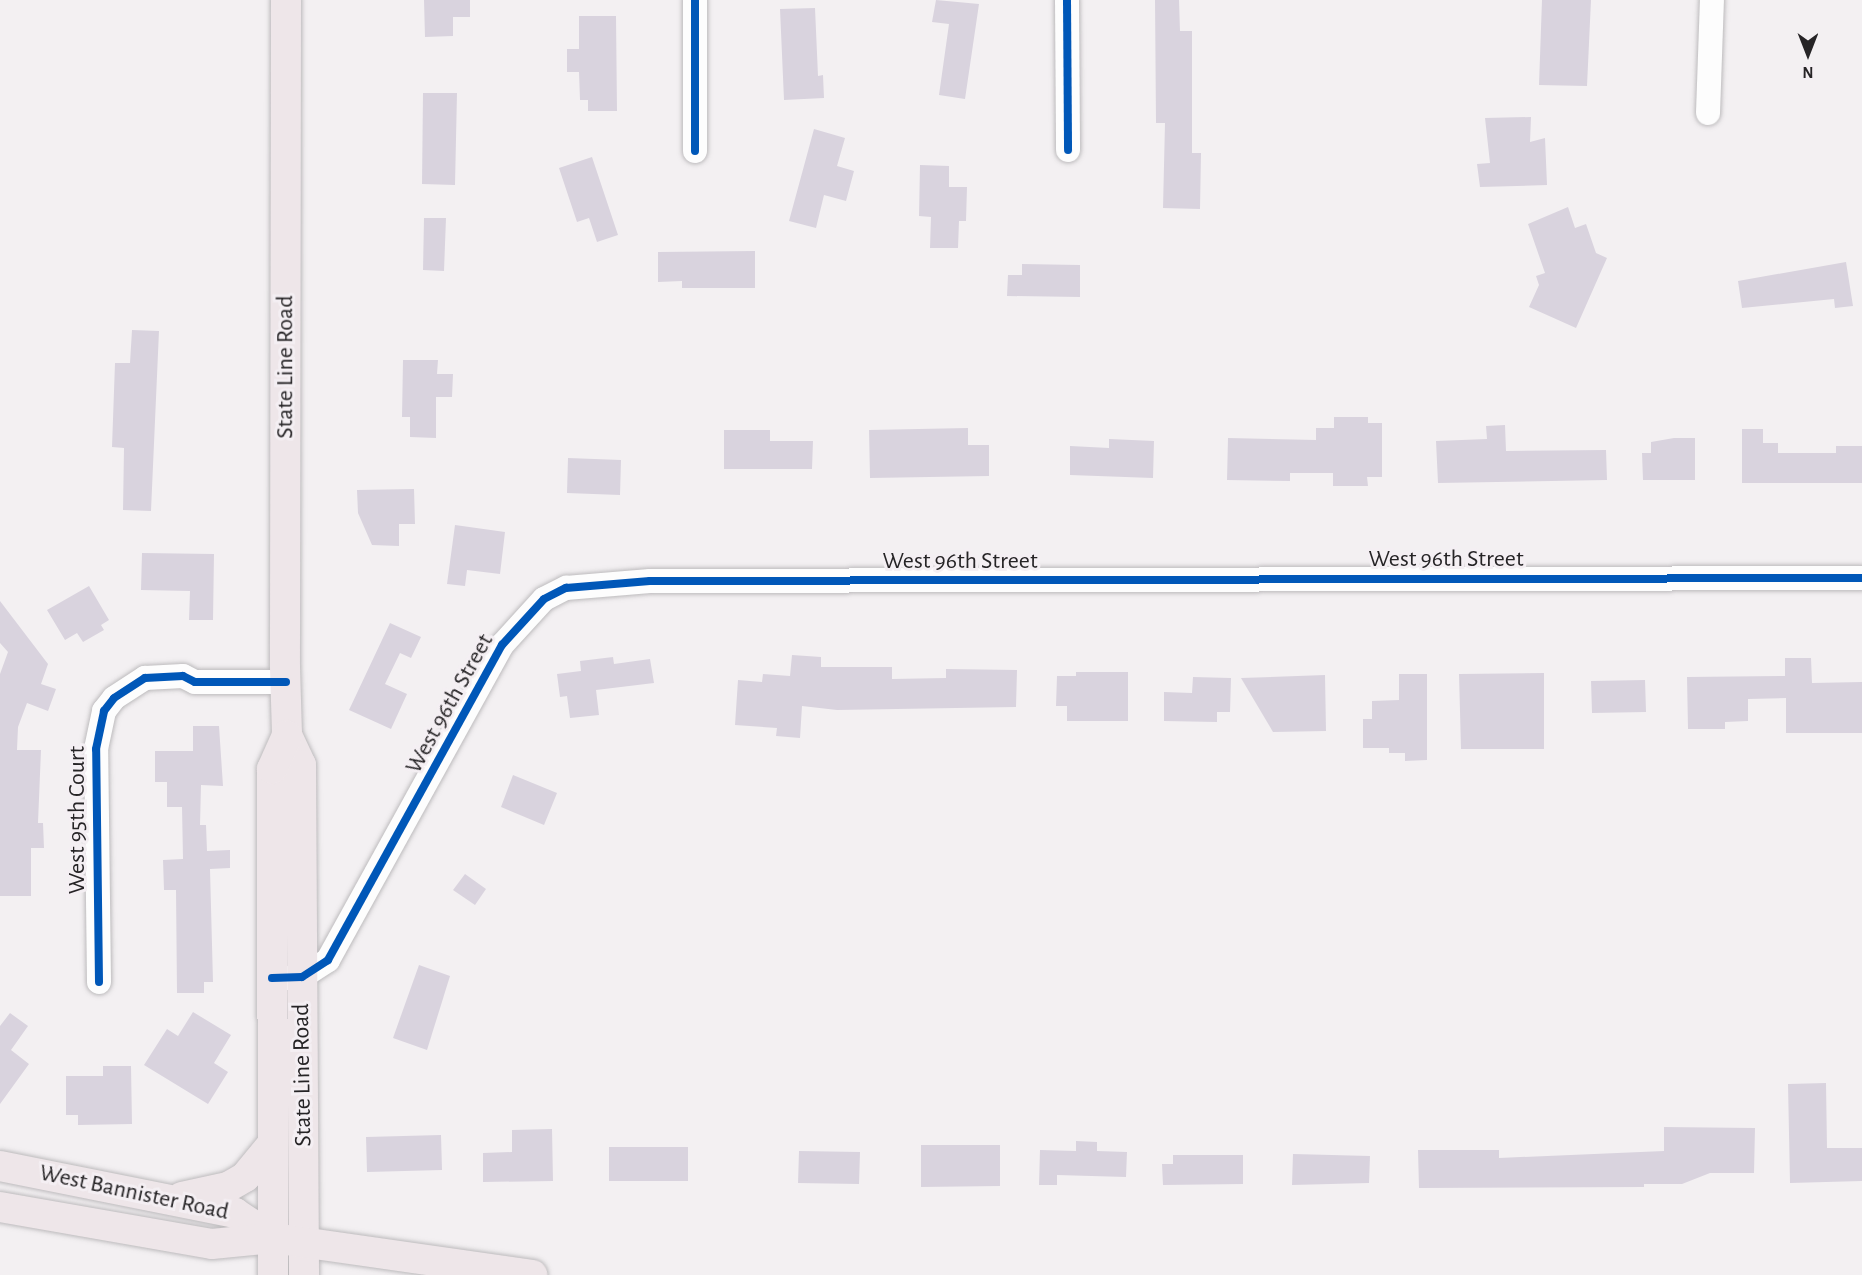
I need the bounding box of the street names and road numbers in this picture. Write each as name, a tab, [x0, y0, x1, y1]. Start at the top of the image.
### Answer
street label: State Line Road	[272, 295, 300, 439]
street label: West 96th Street	[1368, 546, 1524, 574]
street label: West 96th Street	[882, 548, 1038, 576]
street label: West 96th Street	[400, 629, 500, 779]
street label: West 95th Court	[64, 746, 92, 894]
street label: State Line Road	[287, 1003, 319, 1147]
street label: West Bannister Road	[37, 1159, 231, 1227]

